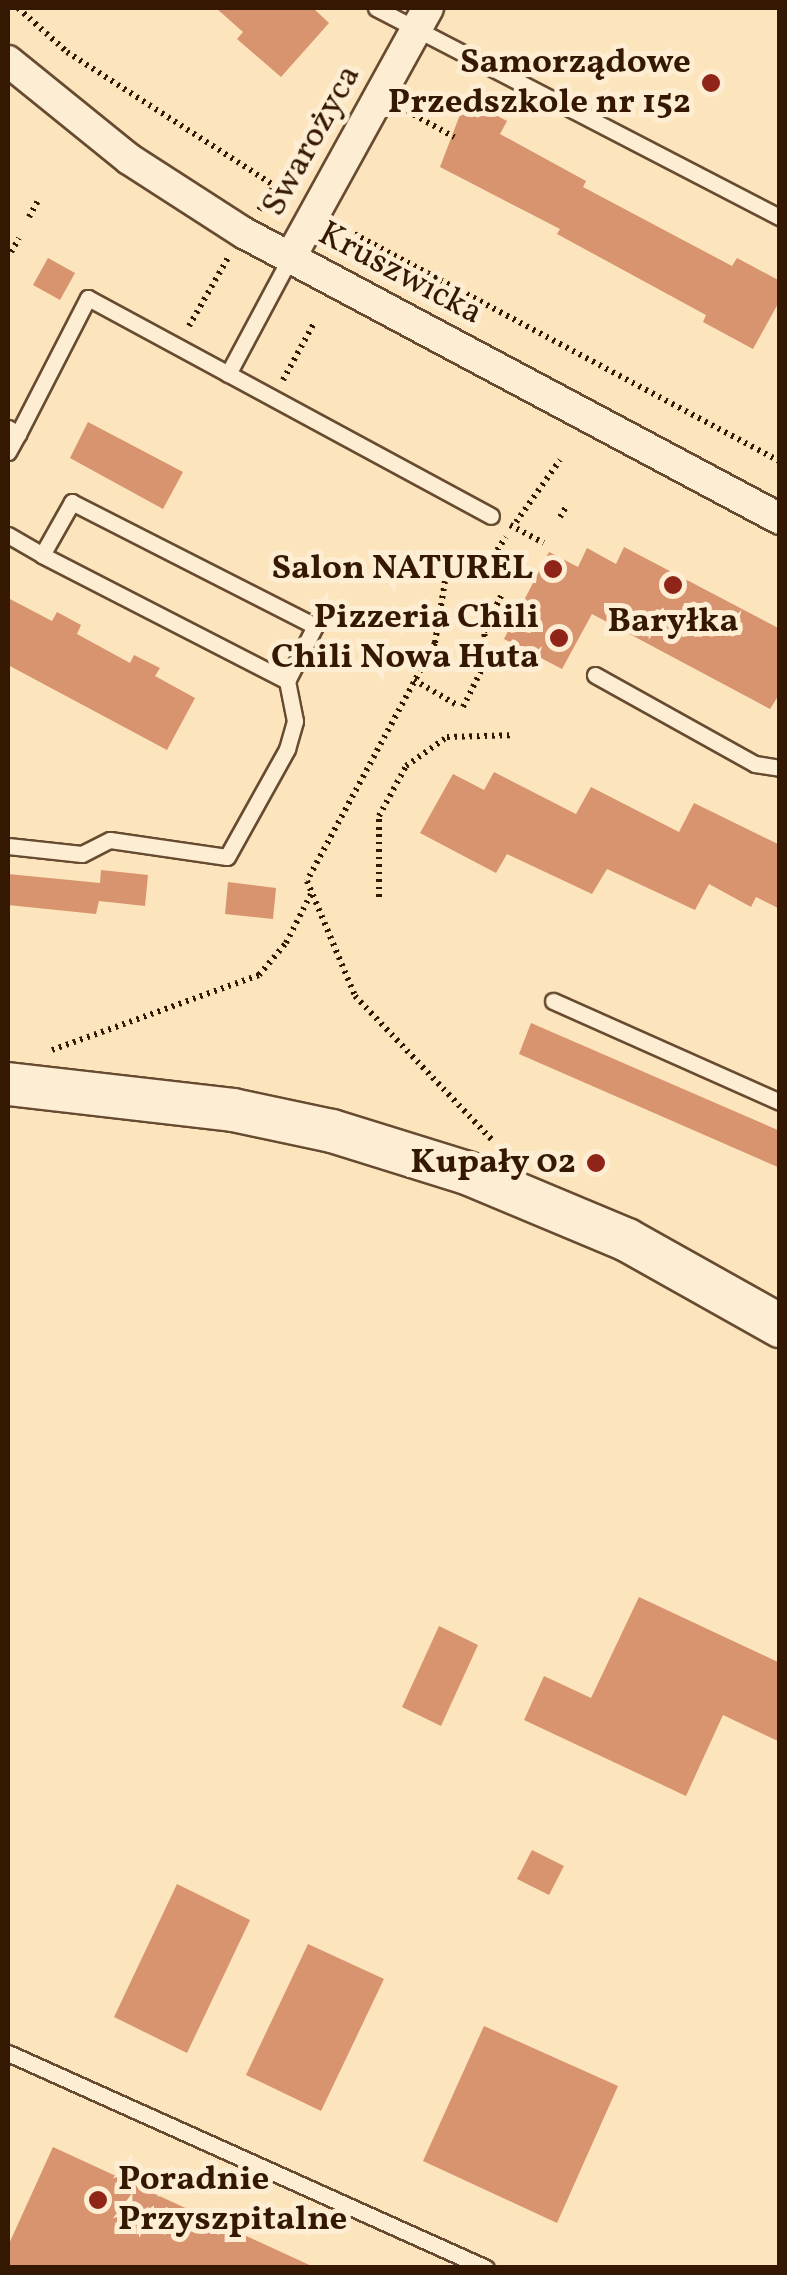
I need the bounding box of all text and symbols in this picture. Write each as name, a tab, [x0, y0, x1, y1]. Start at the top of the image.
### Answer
place label: Samorządowe Przedszkole nr 152	[388, 42, 691, 124]
street label: Swarożyca	[253, 58, 371, 224]
marker: Samorządowe Przedszkole nr 152	[700, 72, 722, 94]
street label: Kruszwicka	[311, 213, 489, 335]
place label: Salon NATUREL	[272, 548, 533, 590]
marker: Salon NATUREL	[542, 558, 564, 580]
marker: Baryłka	[662, 574, 684, 596]
place label: Pizzeria Chili Chili Nowa Huta	[271, 597, 539, 679]
place label: Baryłka	[607, 601, 739, 643]
marker: Pizzeria Chili Chili Nowa Huta	[548, 627, 570, 649]
place label: Kupały 02	[410, 1142, 576, 1184]
marker: Kupały 02	[585, 1152, 607, 1174]
place label: Poradnie Przyszpitalne	[118, 2159, 347, 2241]
marker: Poradnie Przyszpitalne	[87, 2189, 109, 2211]

